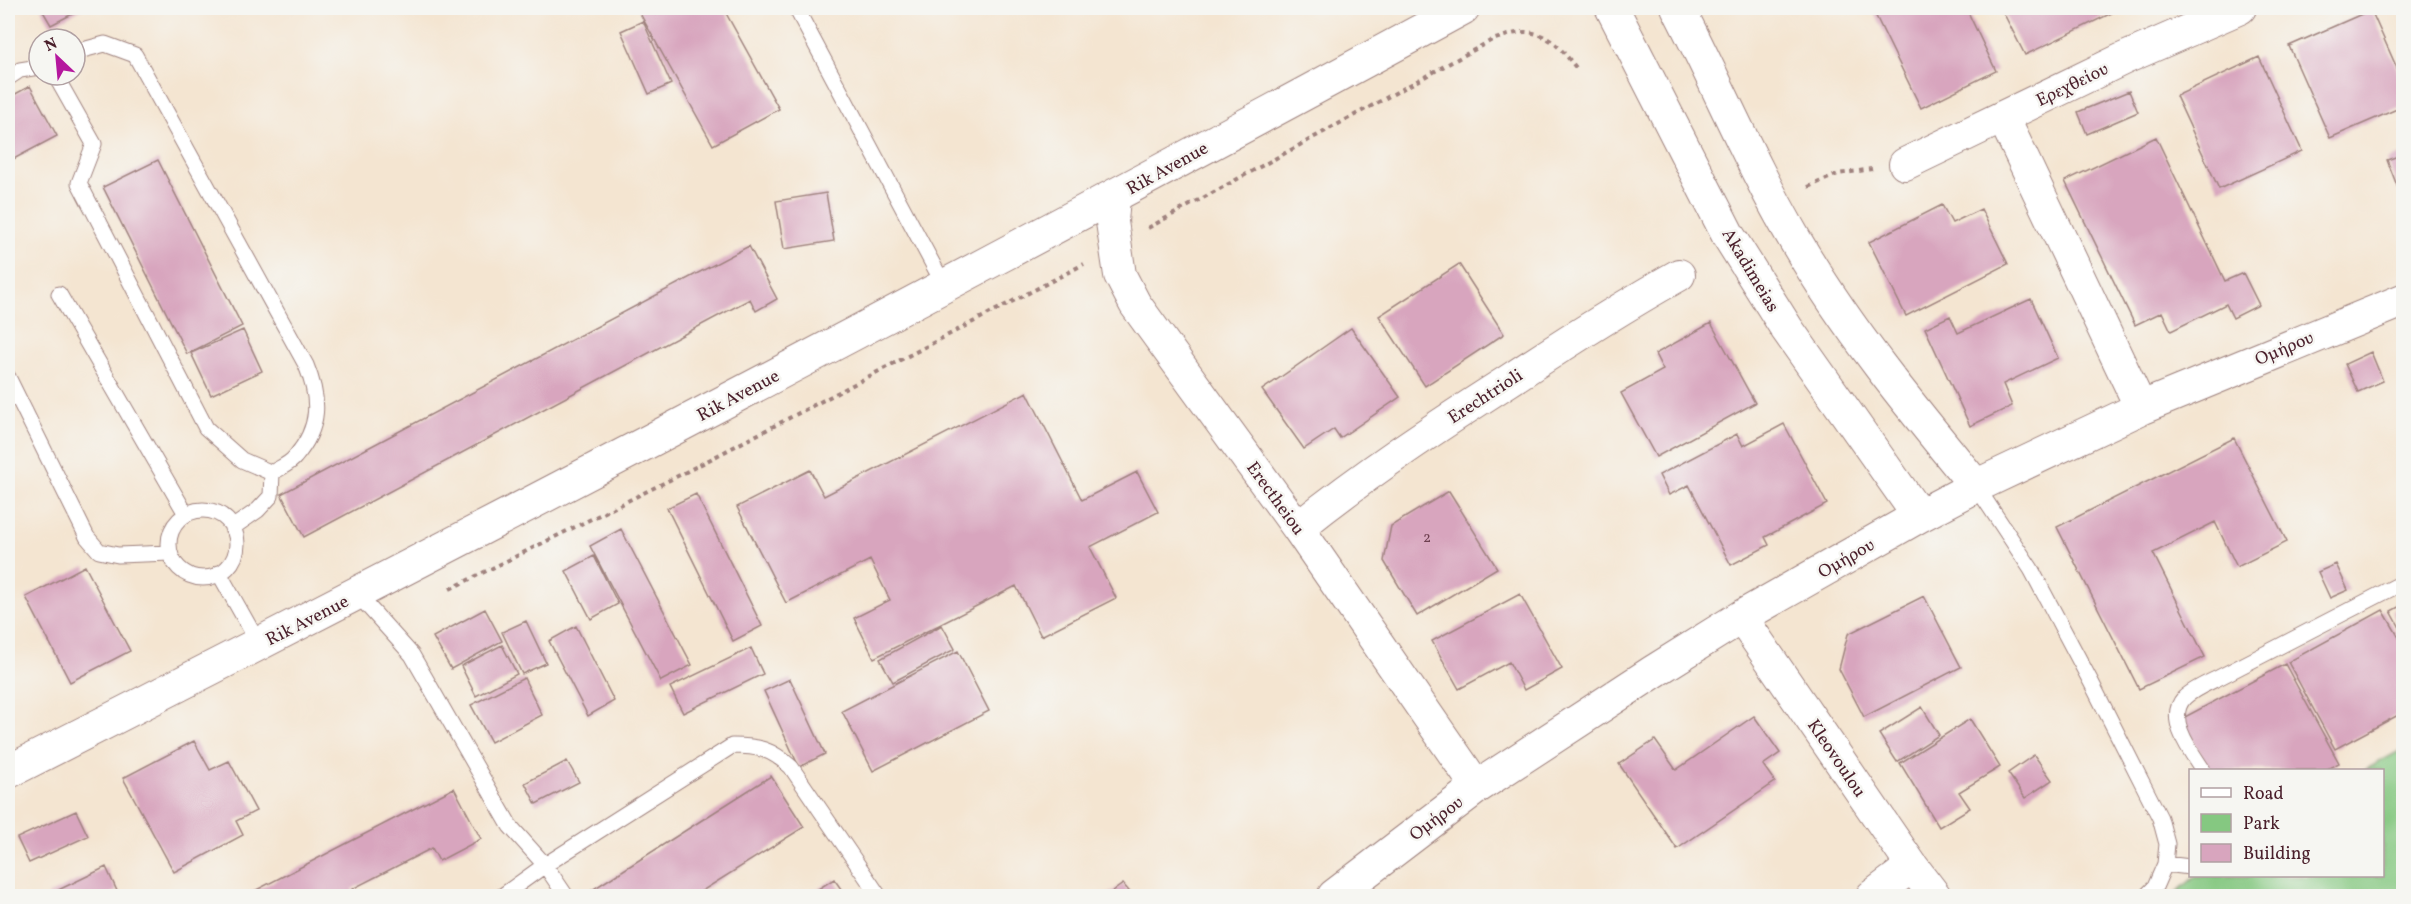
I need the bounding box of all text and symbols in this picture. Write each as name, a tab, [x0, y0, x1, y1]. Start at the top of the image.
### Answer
north arrow	[27, 27, 87, 87]
text: N	[41, 33, 62, 58]
street label: Ερεχθείου	[2032, 57, 2113, 114]
street label: Rik Avenue	[1122, 137, 1213, 202]
street label: Akadimeias	[1715, 224, 1785, 317]
street label: Ομήρου	[2251, 326, 2318, 373]
street label: Rik Avenue	[693, 364, 784, 428]
street label: Erechtrioli	[1443, 364, 1528, 431]
street label: Erectheiou	[1239, 457, 1310, 541]
house number: 2	[1423, 528, 1431, 549]
street label: Ομήρου	[1814, 533, 1880, 586]
street label: Rik Avenue	[262, 590, 353, 653]
street label: Kleovoulou	[1800, 715, 1871, 803]
legend	[2189, 769, 2384, 877]
text: Road	[2243, 782, 2284, 807]
street label: Ομήρου	[1405, 791, 1469, 848]
text: Park	[2243, 812, 2280, 837]
text: Building	[2243, 842, 2311, 867]

